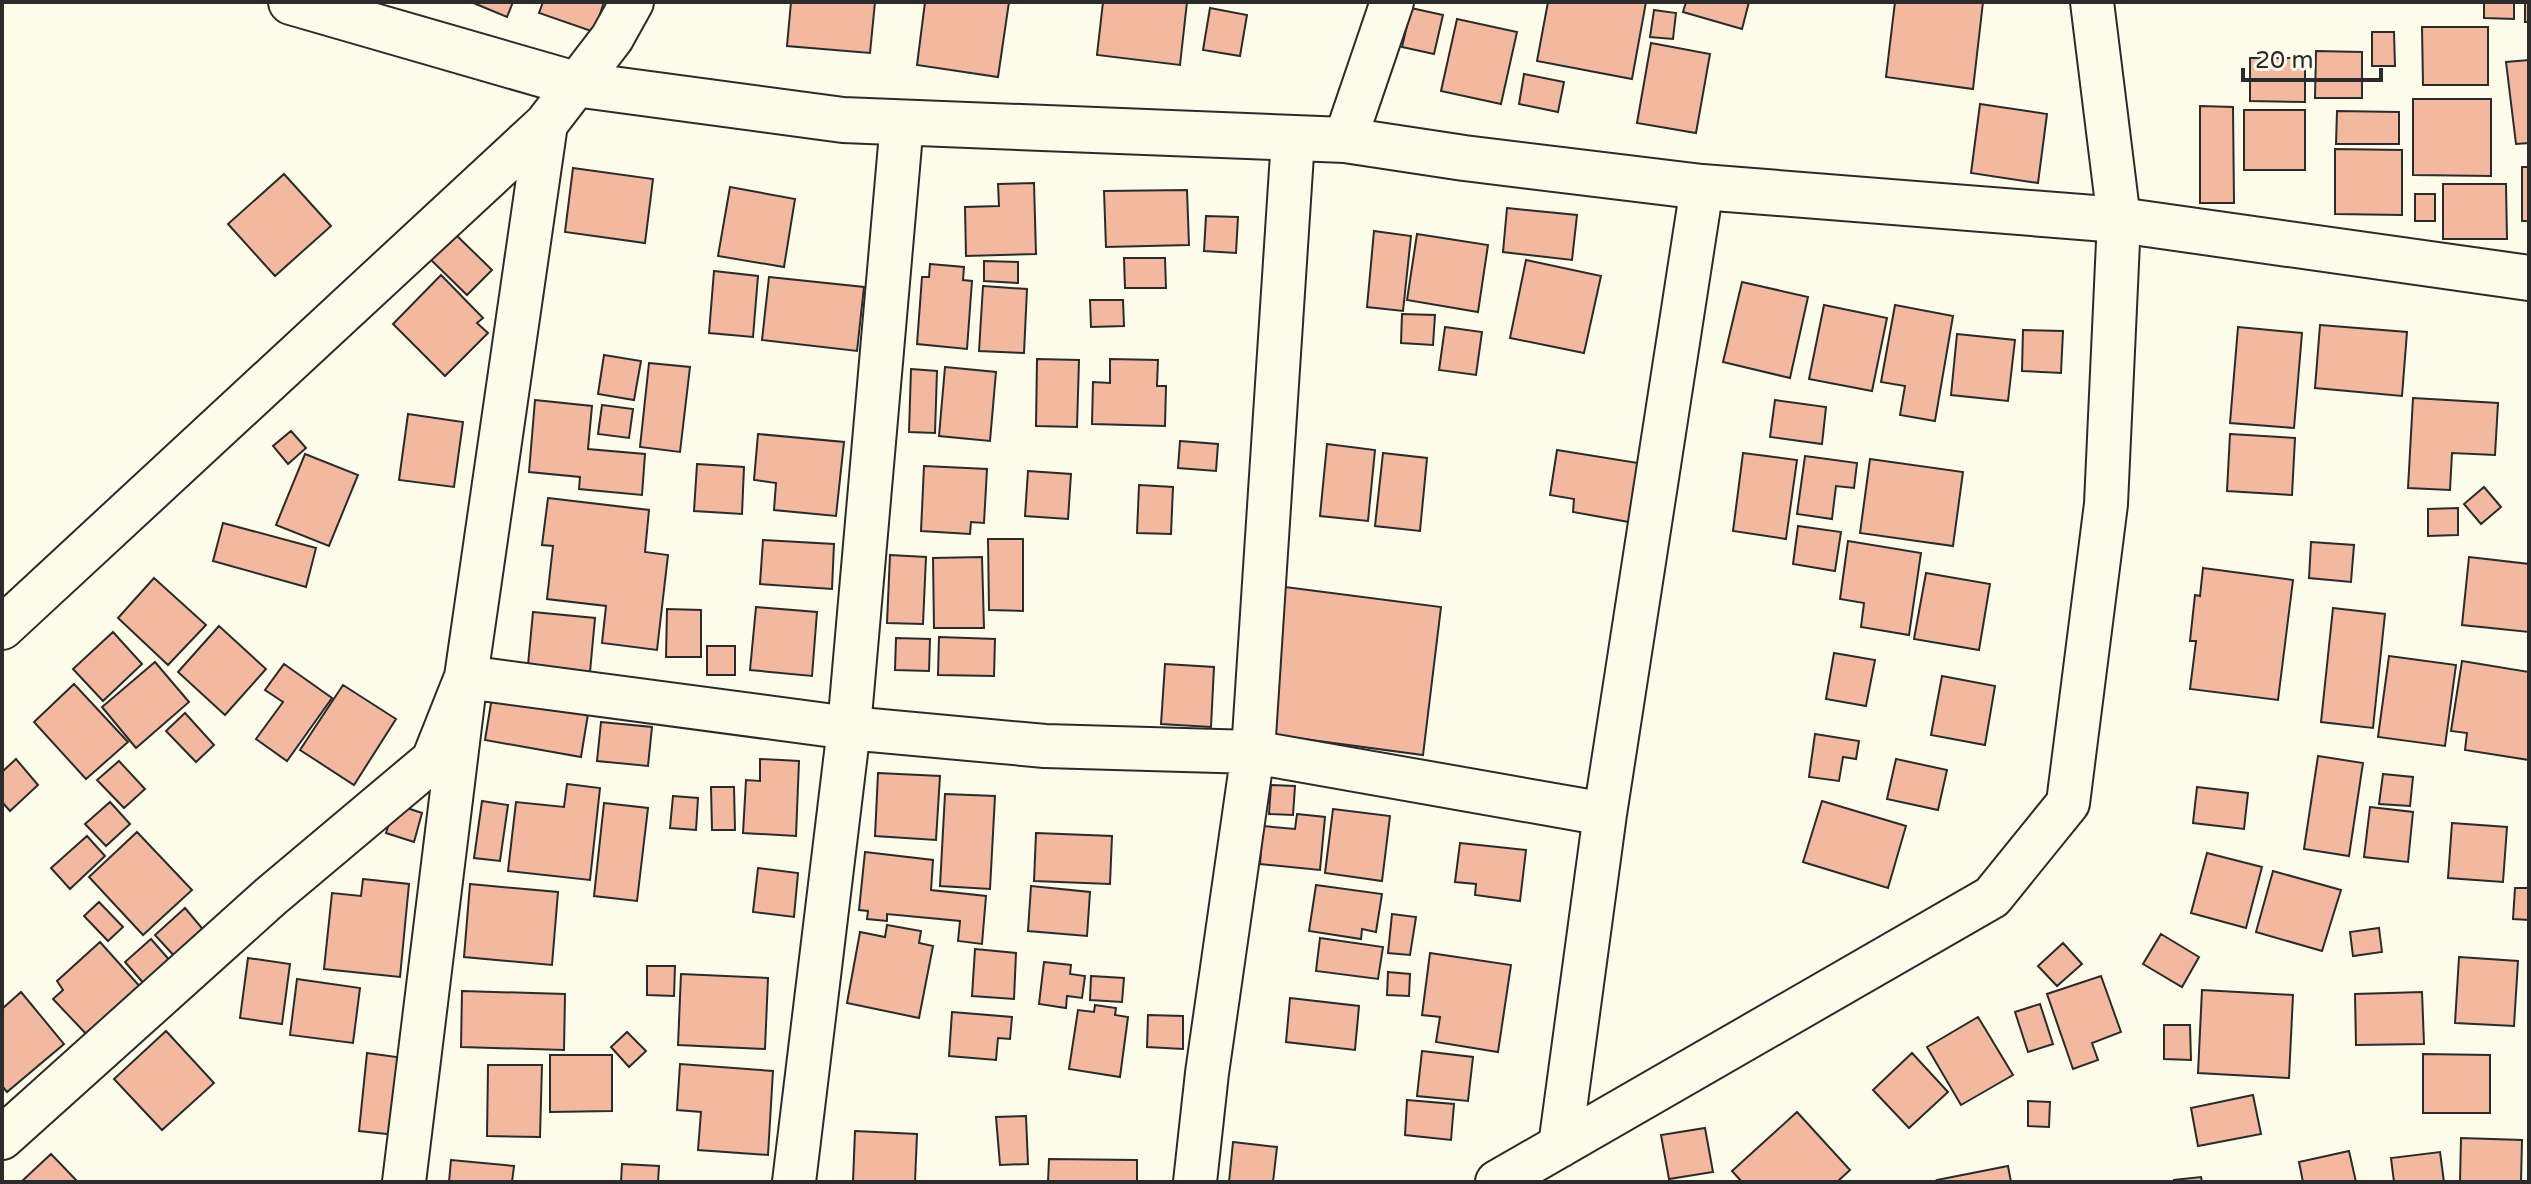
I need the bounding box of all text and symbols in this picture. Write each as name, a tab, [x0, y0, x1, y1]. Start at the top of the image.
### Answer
scale bar	[2243, 32, 2381, 82]
text: 20 m	[2255, 46, 2313, 75]

